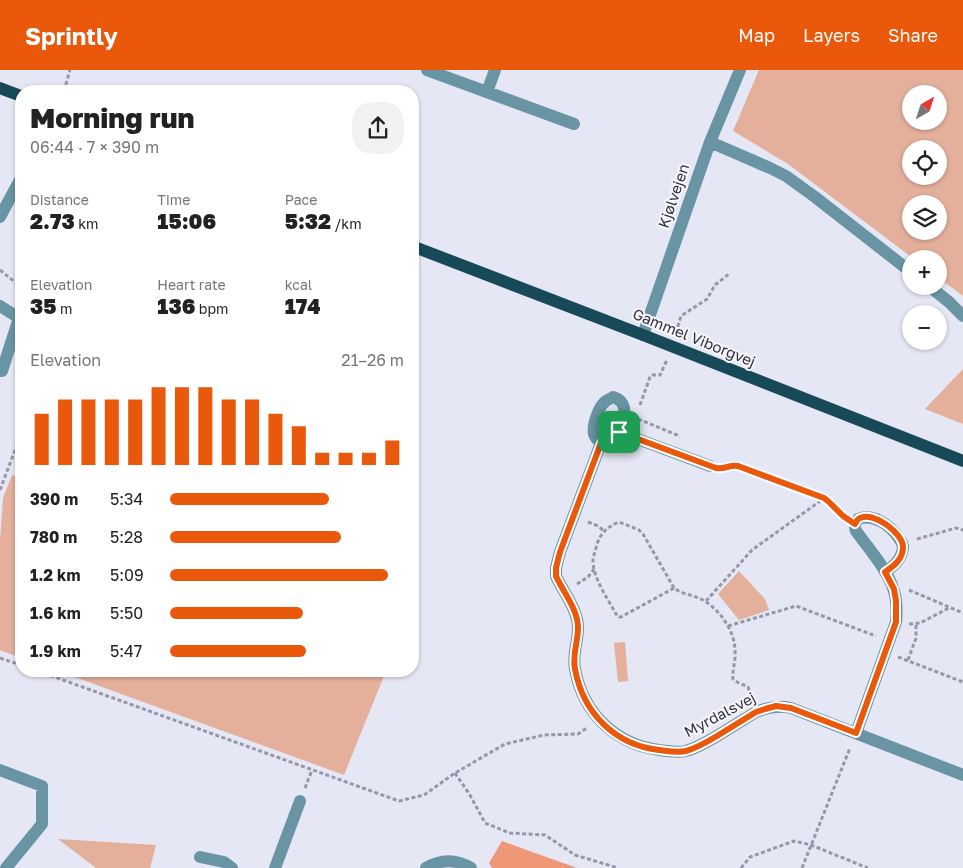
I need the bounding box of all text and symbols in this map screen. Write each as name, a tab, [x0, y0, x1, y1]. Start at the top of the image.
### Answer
text: Sprintly	[25, 21, 118, 50]
text: Map	[738, 24, 775, 46]
text: Layers	[803, 24, 860, 46]
text: Share	[888, 24, 938, 46]
north arrow	[902, 85, 948, 130]
map controls	[902, 85, 947, 350]
text: Morning run	[30, 101, 194, 134]
button: share	[352, 102, 404, 154]
text: 06:44 · 7 × 390 m	[30, 137, 159, 157]
button: locate	[902, 140, 947, 185]
street label: Kjølvejen	[654, 161, 692, 230]
text: Distance	[30, 191, 89, 208]
text: Time	[157, 191, 190, 208]
text: Pace	[285, 191, 317, 208]
button: layers	[902, 195, 947, 240]
text: 2.73	[30, 208, 75, 234]
text: 15:06	[157, 208, 216, 234]
text: 5:32	[285, 208, 331, 234]
text: km	[75, 215, 98, 232]
text: /km	[331, 215, 362, 232]
button: +	[902, 250, 947, 295]
text: Elevation	[30, 276, 92, 293]
text: Heart rate	[157, 276, 226, 293]
text: kcal	[285, 276, 312, 293]
text: 35	[30, 293, 56, 319]
text: 136	[157, 293, 195, 319]
text: 174	[285, 293, 321, 319]
text: m	[56, 300, 72, 317]
text: bpm	[195, 300, 228, 317]
street label: Gammel Viborgvej	[630, 304, 758, 370]
button: −	[902, 305, 947, 350]
text: Elevation	[30, 350, 101, 370]
text: 21–26 m	[341, 350, 404, 370]
pin	[598, 411, 640, 453]
icon: arrive	[605, 418, 633, 446]
text: 390 m	[30, 489, 78, 509]
text: 5:34	[110, 489, 143, 509]
text: 780 m	[30, 527, 77, 547]
text: 5:28	[110, 527, 143, 547]
text: 1.2 km	[30, 565, 80, 585]
text: 5:09	[110, 565, 144, 585]
text: 1.6 km	[30, 603, 81, 623]
text: 5:50	[110, 603, 143, 623]
text: 1.9 km	[30, 641, 81, 661]
text: 5:47	[110, 641, 142, 661]
street label: Myrdalsvej	[681, 688, 758, 740]

